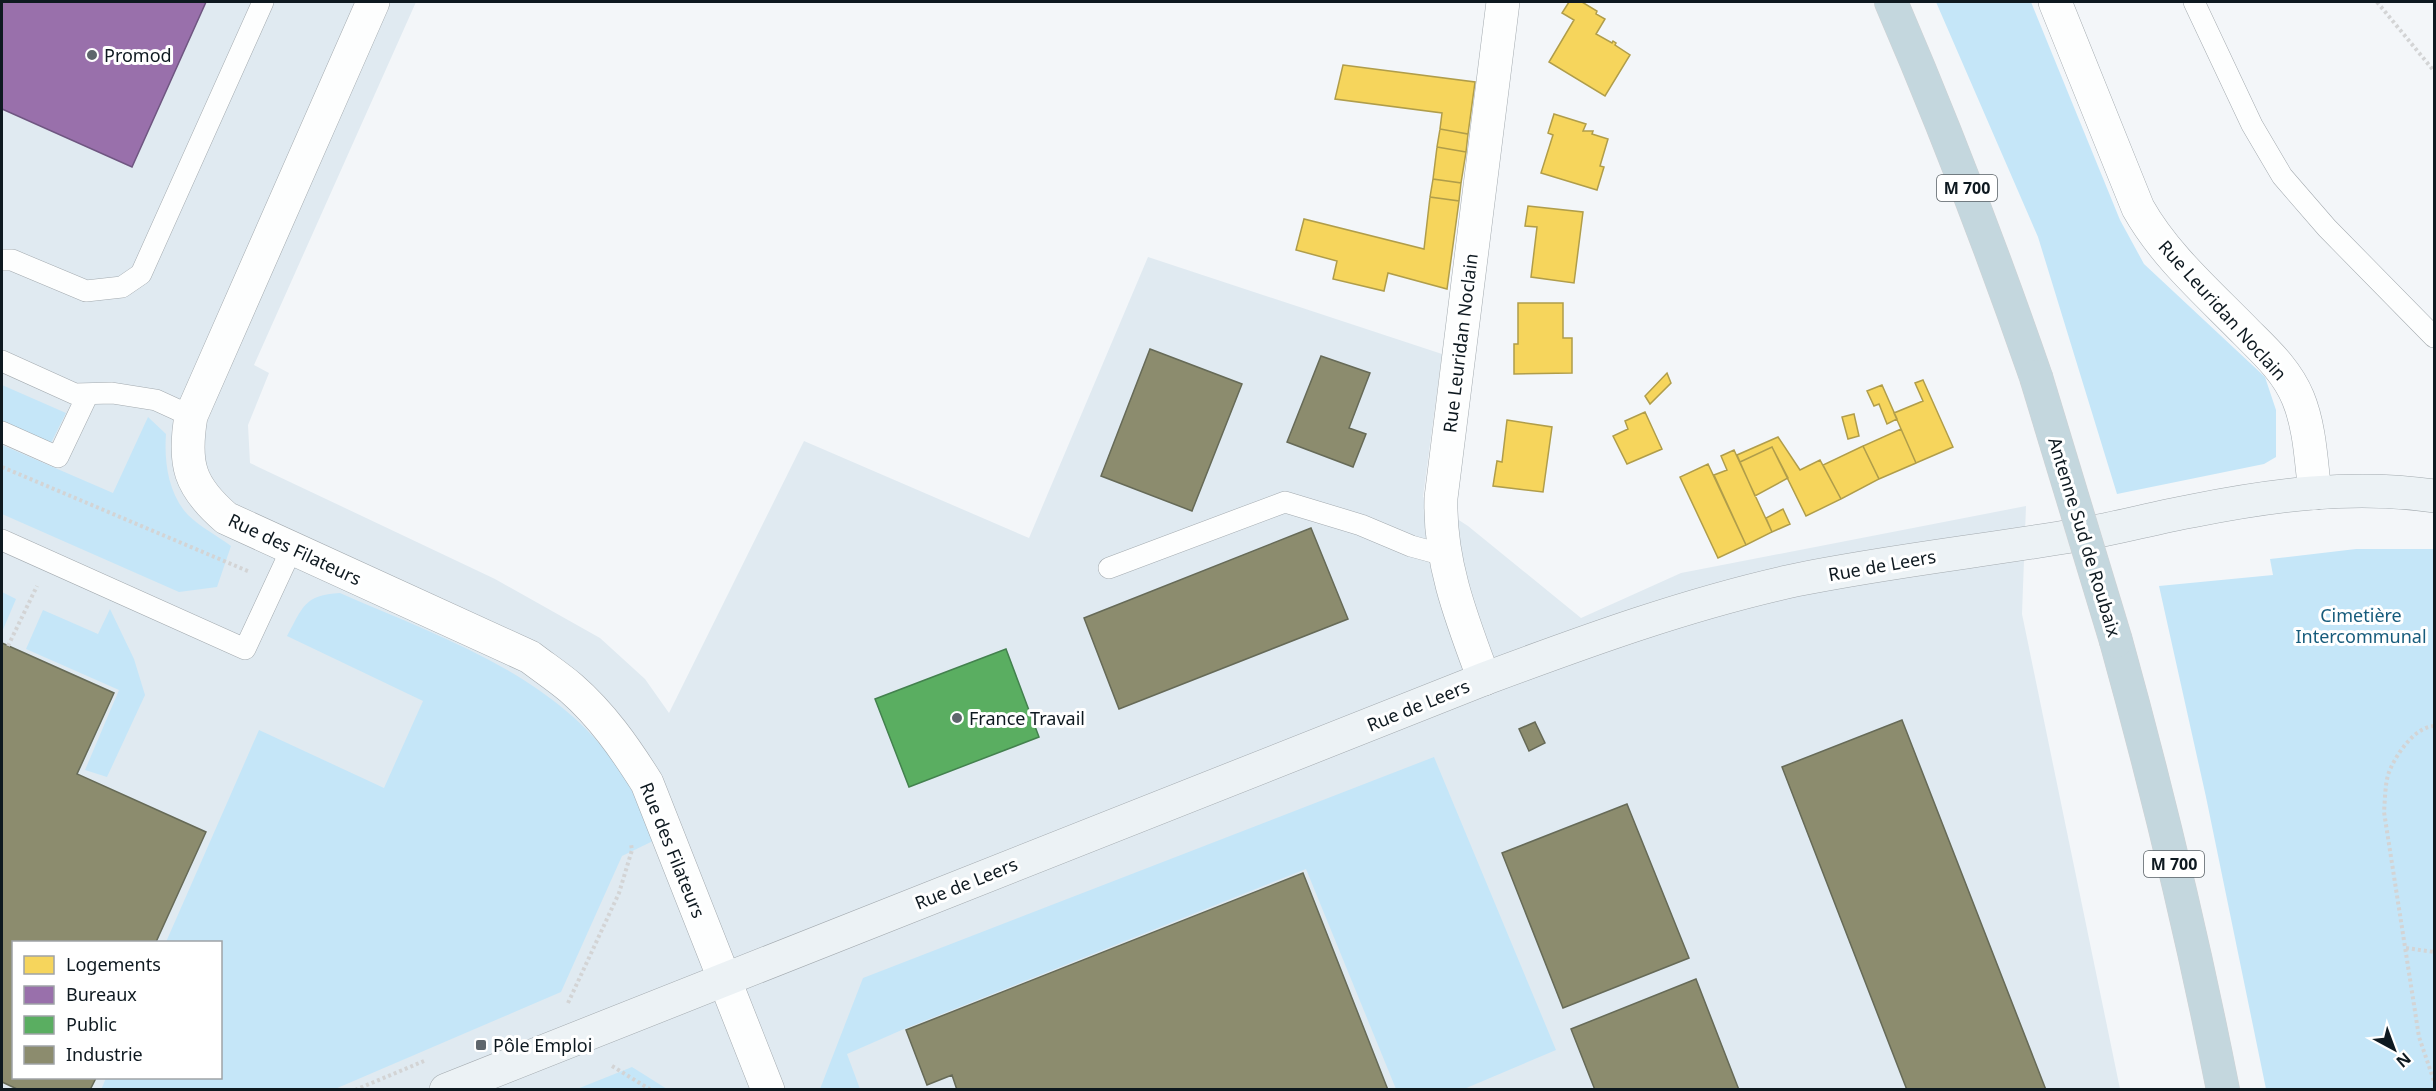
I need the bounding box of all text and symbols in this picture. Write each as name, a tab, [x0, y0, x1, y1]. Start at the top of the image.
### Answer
place label: Promod	[104, 43, 172, 67]
marker: Promod	[85, 48, 99, 62]
road number: M 700	[1937, 175, 1997, 201]
street label: Rue Leuridan Noclain	[2154, 235, 2292, 385]
street label: Rue Leuridan Noclain	[1437, 252, 1483, 434]
street label: Antenne Sud de Roubaix	[2043, 434, 2127, 640]
street label: Rue des Filateurs	[225, 508, 365, 590]
street label: Rue de Leers	[1826, 544, 1938, 586]
park label: Cimetière Intercommunal	[2295, 603, 2427, 648]
street label: Rue de Leers	[1363, 673, 1473, 737]
place label: France Travail	[969, 706, 1085, 730]
marker: France Travail	[950, 711, 964, 725]
street label: Rue des Filateurs	[635, 779, 711, 921]
street label: Rue de Leers	[911, 851, 1021, 915]
road number: M 700	[2144, 851, 2204, 877]
legend	[12, 941, 222, 1079]
text: Logements	[66, 952, 161, 976]
text: Bureaux	[66, 982, 137, 1006]
text: Public	[66, 1012, 117, 1036]
north arrow	[2364, 1019, 2424, 1079]
place label: Pôle Emploi	[493, 1033, 592, 1057]
marker: Pôle Emploi	[474, 1038, 488, 1052]
text: Industrie	[66, 1042, 143, 1066]
text: N	[2392, 1048, 2416, 1073]

